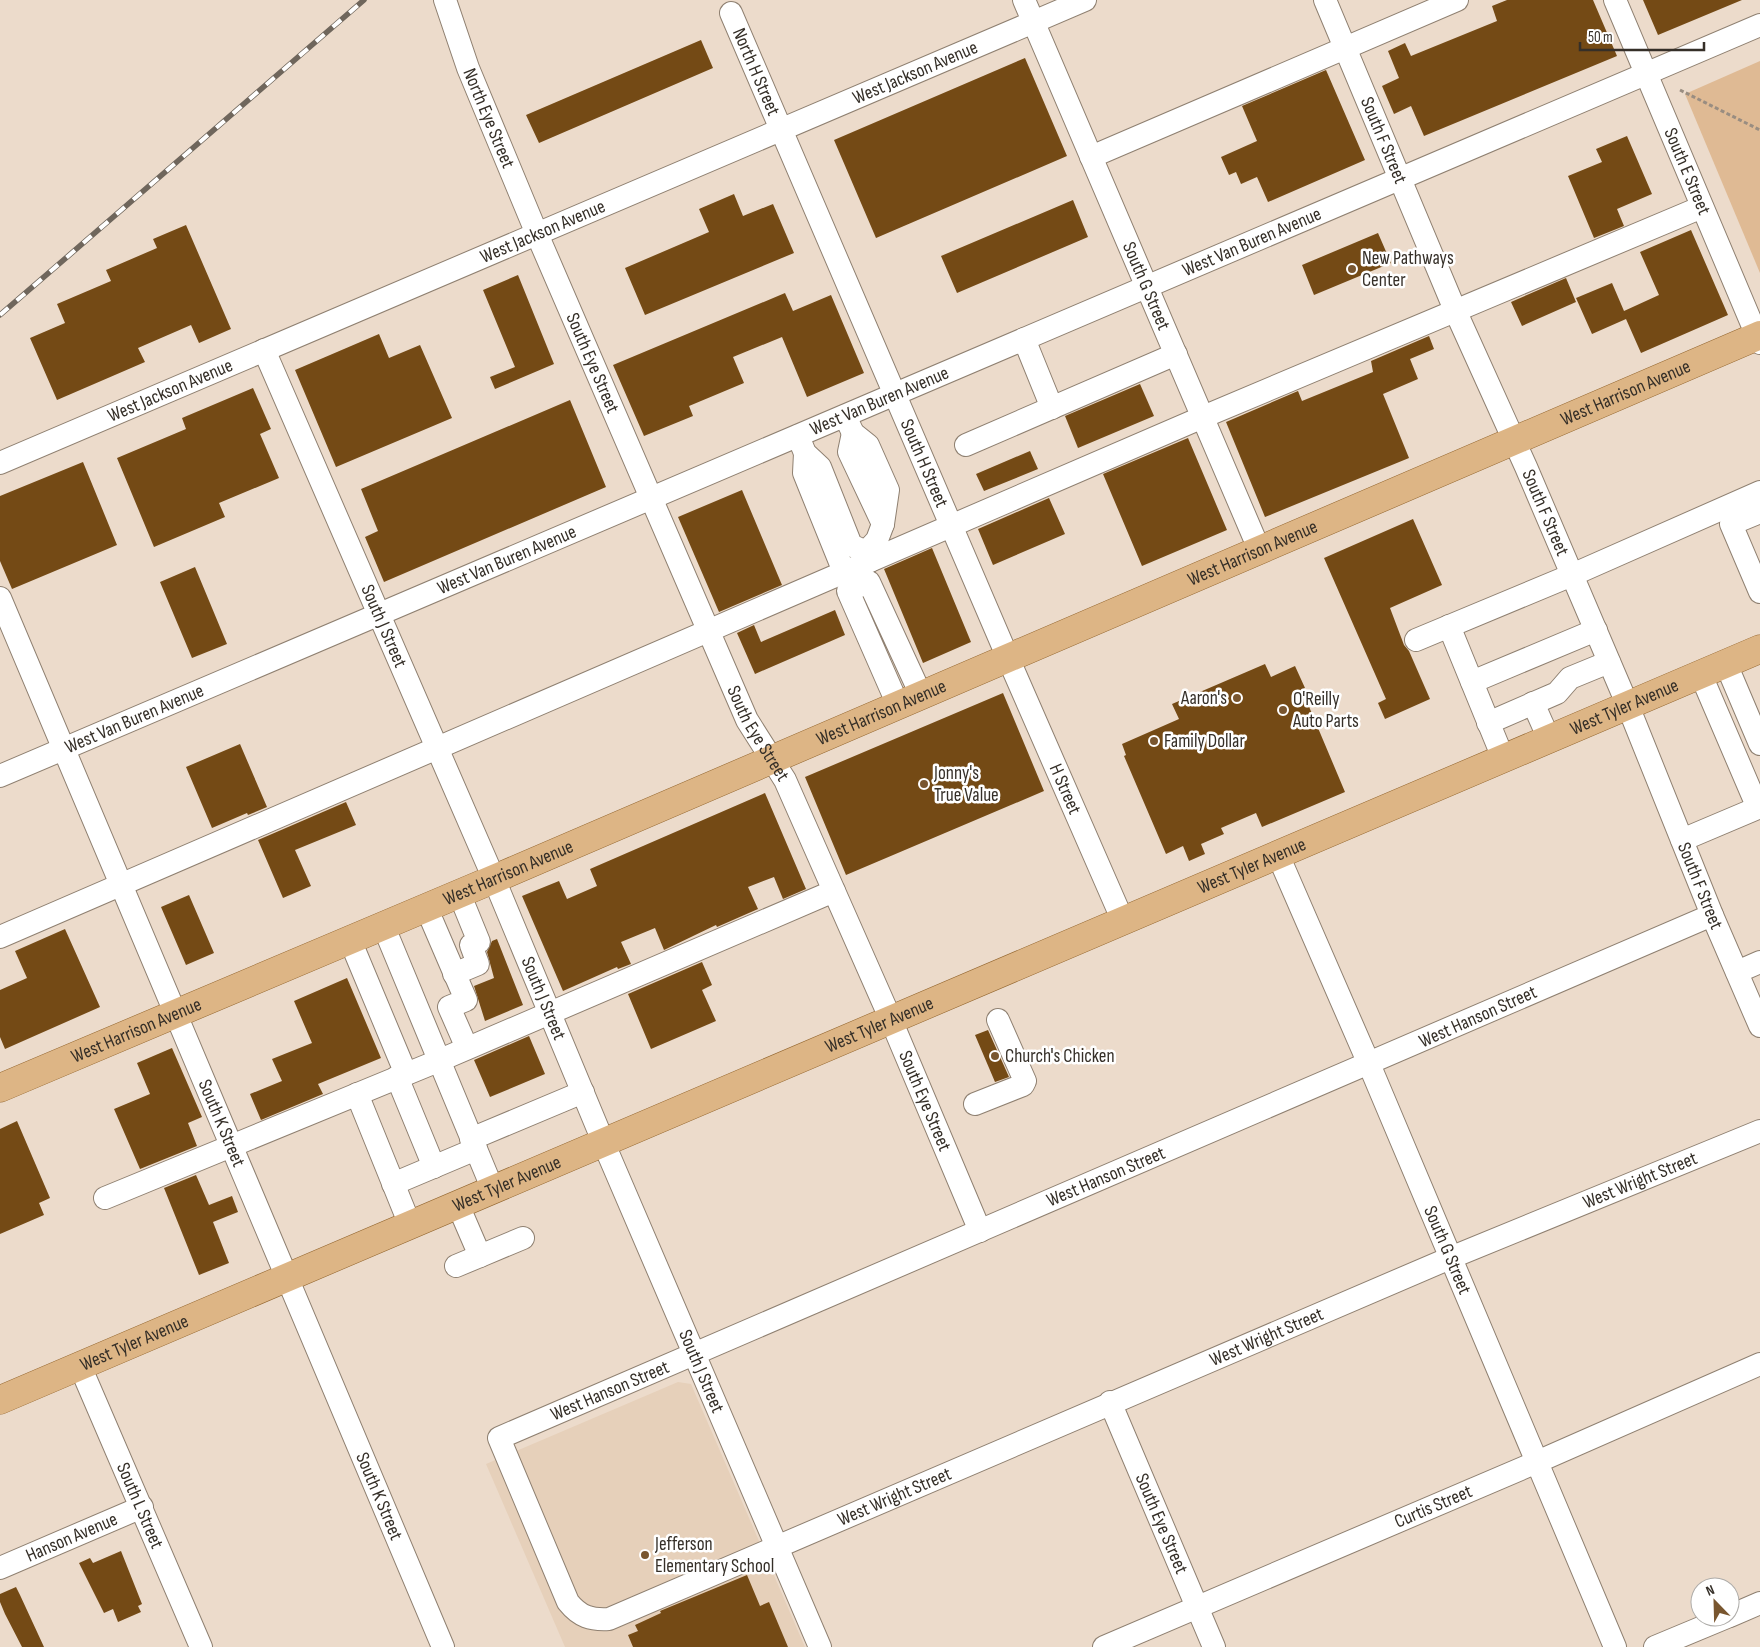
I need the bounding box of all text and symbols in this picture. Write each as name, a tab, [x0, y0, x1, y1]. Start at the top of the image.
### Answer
scale bar	[1580, 20, 1704, 52]
street label: North H Street	[727, 25, 785, 119]
text: 50 m	[1588, 28, 1613, 47]
street label: West Jackson Avenue	[849, 36, 981, 109]
street label: North Eye Street	[458, 65, 520, 172]
street label: South F Street	[1355, 93, 1412, 187]
street label: South E Street	[1659, 125, 1716, 218]
street label: West Jackson Avenue	[477, 195, 609, 268]
street label: West Van Buren Avenue	[1179, 202, 1325, 282]
street label: South G Street	[1117, 238, 1175, 334]
place label: New Pathways Center	[1362, 247, 1454, 292]
marker: New Pathways Center	[1346, 263, 1358, 275]
street label: South Eye Street	[561, 309, 625, 417]
street label: West Jackson Avenue	[104, 354, 236, 427]
street label: West Harrison Avenue	[1557, 355, 1694, 431]
street label: West Van Buren Avenue	[806, 361, 952, 441]
street label: South H Street	[895, 416, 954, 511]
street label: South F Street	[1517, 466, 1574, 559]
street label: West Harrison Avenue	[1184, 515, 1321, 591]
street label: West Van Buren Avenue	[434, 520, 580, 600]
street label: South J Street	[356, 581, 412, 671]
street label: West Tyler Avenue	[1567, 674, 1682, 740]
street label: West Harrison Avenue	[813, 675, 950, 751]
street label: West Van Buren Avenue	[61, 679, 207, 758]
street label: South Eye Street	[722, 682, 794, 786]
place label: Aaron's	[1180, 687, 1227, 710]
place label: O'Reilly Auto Parts	[1292, 688, 1359, 733]
marker: Aaron's	[1231, 692, 1243, 704]
marker: O'Reilly Auto Parts	[1277, 704, 1289, 716]
place label: Family Dollar	[1164, 730, 1245, 753]
marker: Family Dollar	[1148, 735, 1160, 747]
street label: H Street	[1044, 760, 1087, 818]
place label: Jonny's True Value	[933, 762, 999, 807]
marker: Jonny's True Value	[918, 778, 930, 790]
street label: West Tyler Avenue	[1194, 833, 1310, 899]
street label: West Harrison Avenue	[440, 835, 577, 911]
street label: South F Street	[1672, 839, 1728, 933]
street label: South J Street	[516, 953, 571, 1044]
street label: West Hanson Street	[1416, 981, 1541, 1053]
street label: West Tyler Avenue	[822, 992, 937, 1058]
street label: West Harrison Avenue	[68, 993, 205, 1068]
place label: Church's Chicken	[1005, 1045, 1115, 1068]
street label: South Eye Street	[894, 1047, 956, 1155]
marker: Church's Chicken	[989, 1050, 1001, 1062]
street label: South K Street	[193, 1076, 250, 1170]
street label: West Hanson Street	[1043, 1142, 1169, 1212]
street label: West Wright Street	[1580, 1146, 1701, 1214]
street label: West Tyler Avenue	[449, 1150, 565, 1217]
street label: South G Street	[1419, 1203, 1476, 1298]
street label: West Wright Street	[1206, 1302, 1327, 1371]
street label: West Tyler Avenue	[77, 1309, 192, 1376]
street label: South J Street	[674, 1326, 730, 1416]
street label: West Hanson Street	[547, 1356, 673, 1426]
street label: South K Street	[351, 1449, 408, 1544]
street label: South L Street	[112, 1459, 169, 1552]
street label: West Wright Street	[834, 1462, 955, 1531]
street label: South Eye Street	[1130, 1470, 1193, 1577]
street label: Curtis Street	[1391, 1480, 1476, 1533]
street label: Hanson Avenue	[22, 1507, 121, 1567]
place label: Jefferson Elementary School	[654, 1533, 774, 1578]
marker: Jefferson Elementary School	[639, 1549, 651, 1561]
north arrow	[1690, 1577, 1740, 1627]
text: N	[1703, 1581, 1717, 1600]

